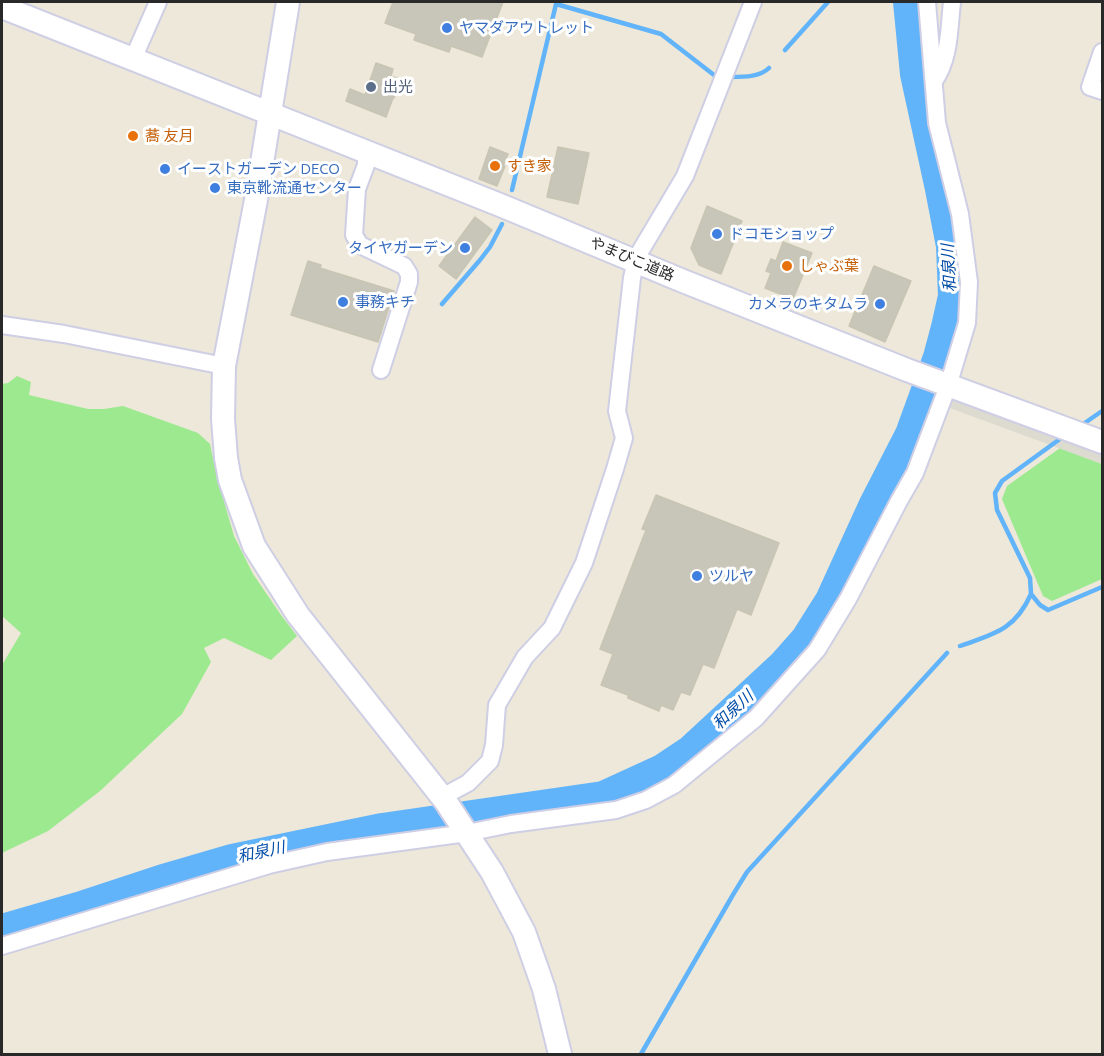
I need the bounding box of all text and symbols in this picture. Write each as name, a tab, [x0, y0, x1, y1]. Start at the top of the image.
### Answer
place label: ヤマダアウトレット	[459, 19, 594, 37]
marker: ヤマダアウトレット	[440, 21, 454, 35]
place label: 出光	[383, 78, 413, 96]
marker: 出光	[364, 80, 378, 94]
place label: 蕎 友月	[145, 127, 193, 145]
marker: 蕎 友月	[126, 129, 140, 143]
place label: すき家	[507, 157, 552, 175]
marker: すき家	[488, 159, 502, 173]
place label: イーストガーデン DECO	[177, 160, 340, 178]
marker: イーストガーデン DECO	[158, 162, 172, 176]
place label: 東京靴流通センター	[227, 179, 362, 197]
marker: 東京靴流通センター	[208, 181, 222, 195]
place label: ドコモショップ	[729, 225, 834, 243]
marker: ドコモショップ	[710, 227, 724, 241]
street label: やまびこ道路	[587, 233, 677, 285]
place label: タイヤガーデン	[348, 239, 453, 257]
marker: タイヤガーデン	[458, 241, 472, 255]
water label: 和泉川	[938, 244, 960, 292]
place label: しゃぶ葉	[799, 257, 859, 275]
marker: しゃぶ葉	[780, 259, 794, 273]
place label: 事務キチ	[355, 293, 415, 311]
marker: 事務キチ	[336, 295, 350, 309]
place label: カメラのキタムラ	[748, 295, 868, 313]
marker: カメラのキタムラ	[873, 297, 887, 311]
place label: ツルヤ	[709, 567, 754, 585]
marker: ツルヤ	[690, 569, 704, 583]
water label: 和泉川	[709, 687, 757, 733]
water label: 和泉川	[236, 838, 286, 866]

